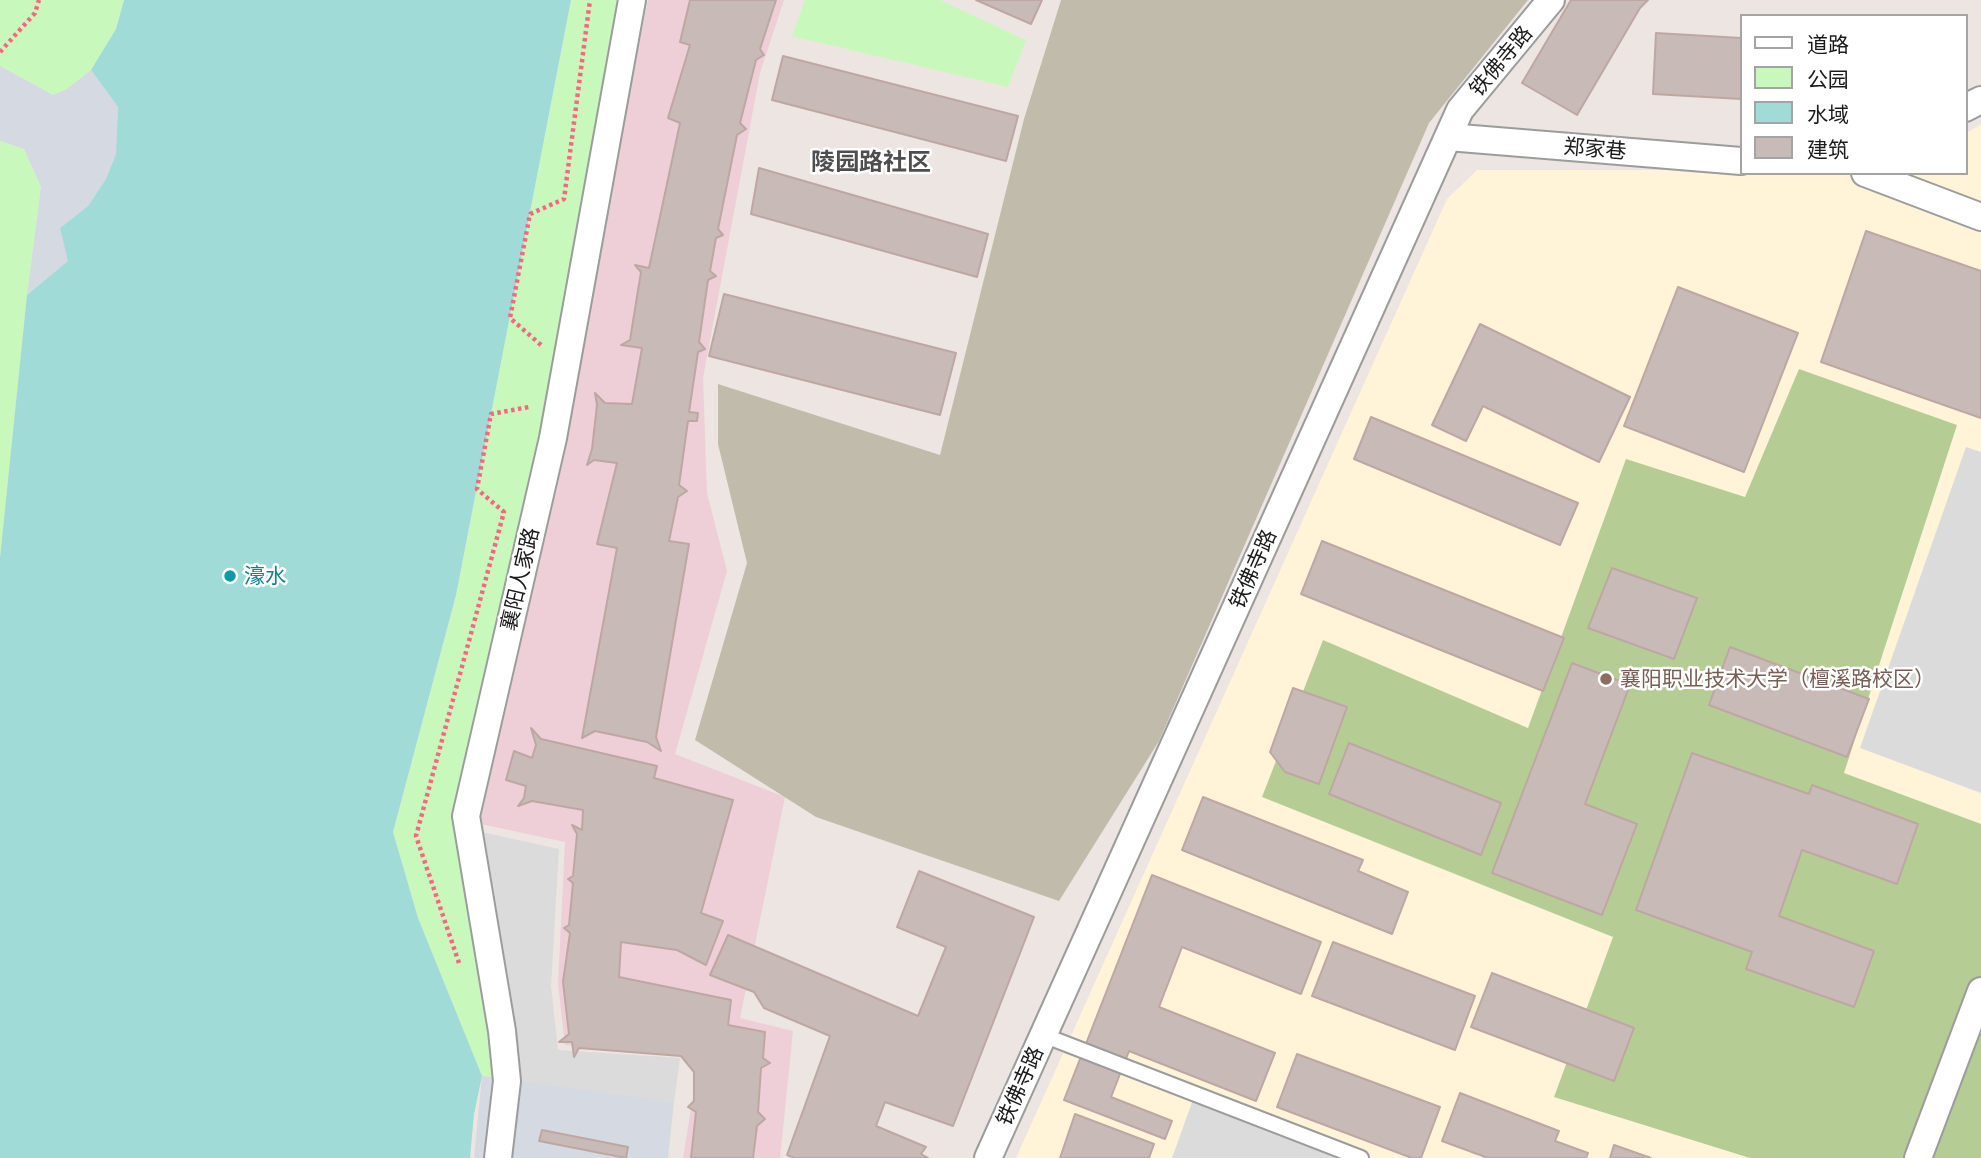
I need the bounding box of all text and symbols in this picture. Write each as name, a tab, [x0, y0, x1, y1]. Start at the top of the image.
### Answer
legend	[1740, 14, 1967, 175]
street label: 铁佛寺路	[1464, 21, 1538, 101]
text: 道路	[1807, 31, 1849, 56]
text: 公园	[1807, 66, 1849, 91]
text: 水域	[1807, 101, 1849, 126]
street label: 郑家巷	[1563, 134, 1627, 164]
text: 建筑	[1807, 136, 1849, 161]
district label: 陵园路社区	[811, 148, 931, 176]
street label: 襄阳人家路	[496, 525, 544, 633]
street label: 铁佛寺路	[1224, 526, 1282, 612]
place label: 濠水	[244, 563, 286, 589]
marker: 濠水	[222, 568, 238, 584]
place label: 襄阳职业技术大学（檀溪路校区）	[1620, 666, 1935, 692]
marker: 襄阳职业技术大学（檀溪路校区）	[1598, 671, 1614, 687]
street label: 铁佛寺路	[991, 1043, 1049, 1129]

